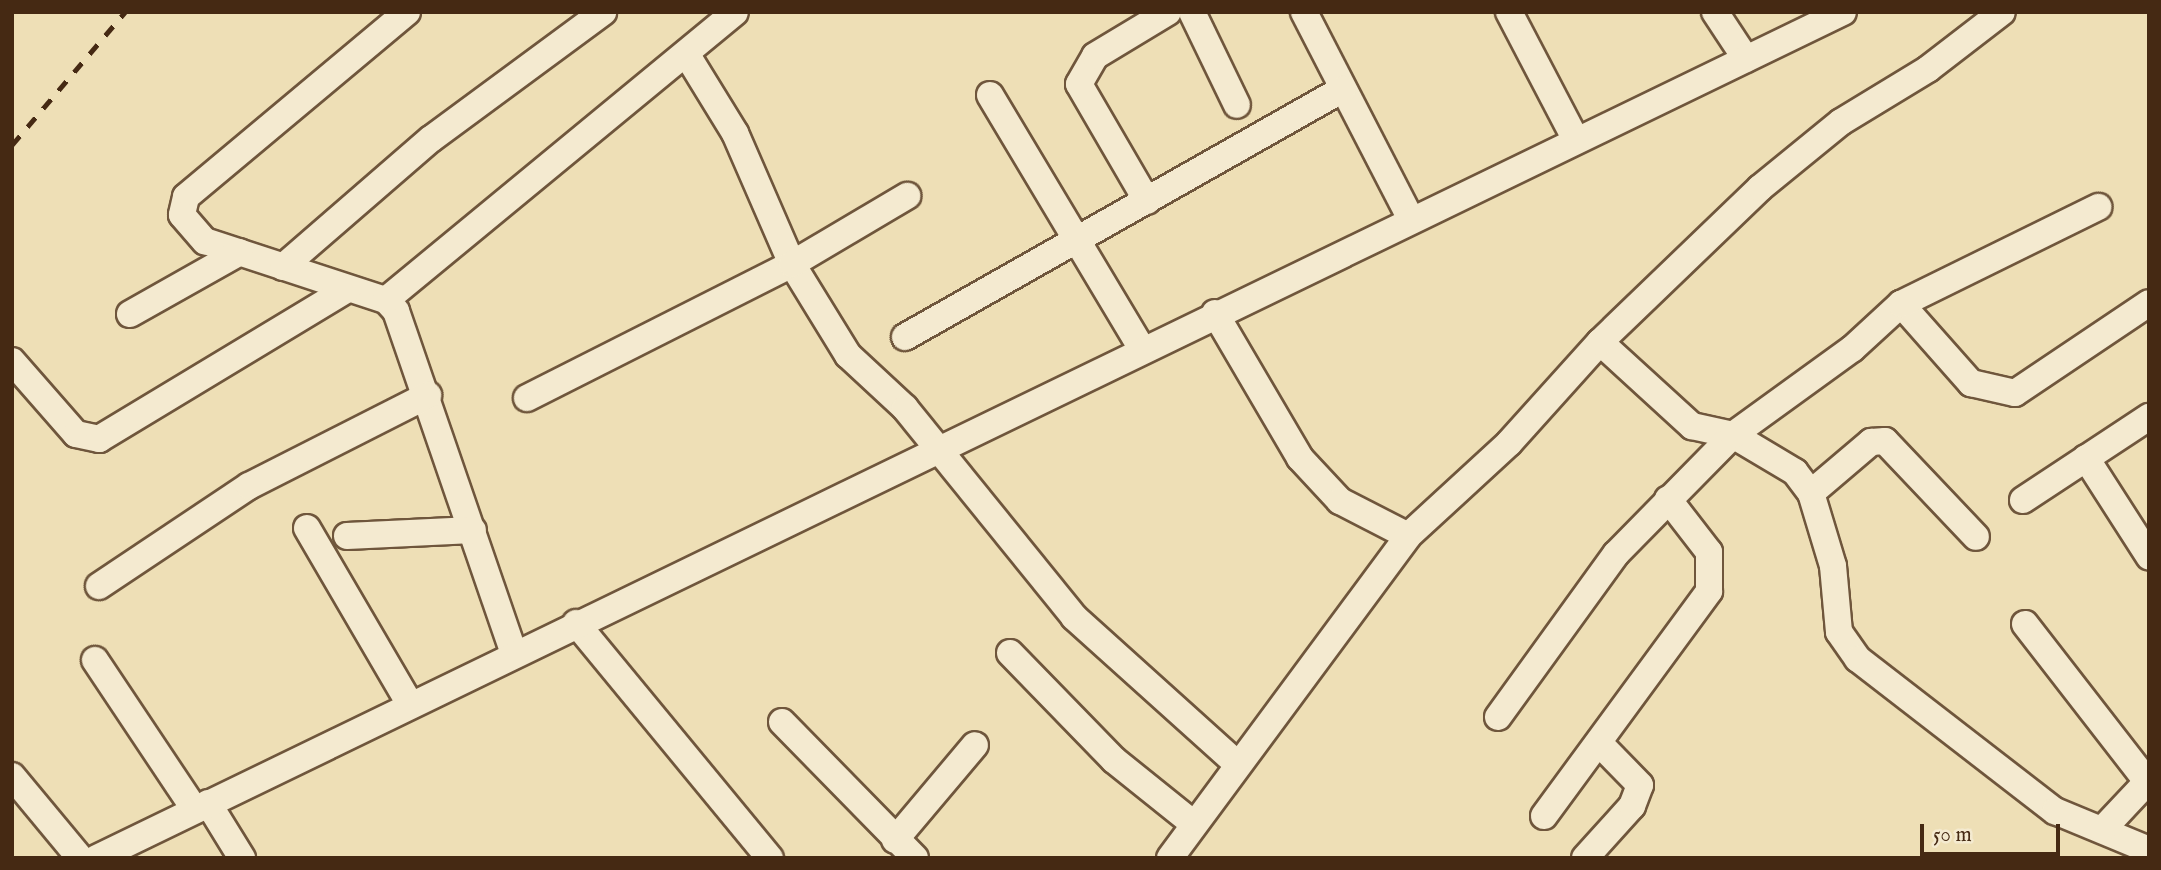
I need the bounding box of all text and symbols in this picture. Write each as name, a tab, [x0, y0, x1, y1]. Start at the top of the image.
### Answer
scale bar	[1923, 810, 2063, 854]
text: 50 m	[1933, 822, 1972, 849]

